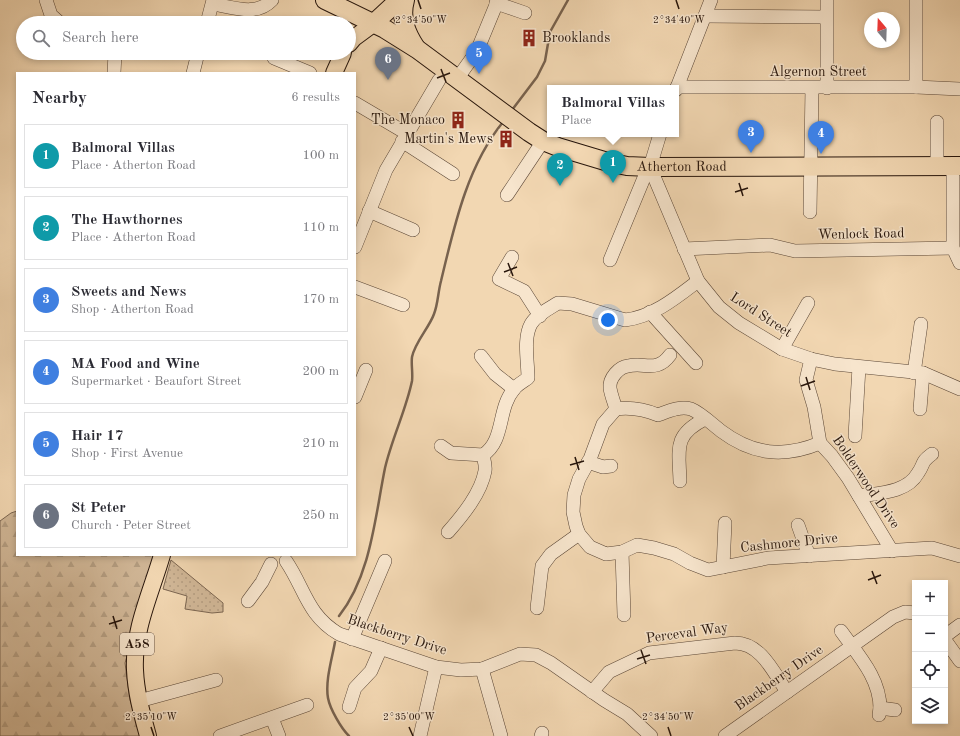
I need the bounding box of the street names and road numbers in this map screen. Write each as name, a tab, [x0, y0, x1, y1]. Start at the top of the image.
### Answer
street label: Algernon Street	[769, 65, 867, 79]
street label: Atherton Road	[636, 159, 727, 174]
street label: Wenlock Road	[817, 226, 905, 242]
street label: Lord Street	[728, 290, 794, 340]
street label: Bolderwood Drive	[830, 433, 902, 531]
street label: Cashmore Drive	[740, 531, 838, 555]
street label: Blackberry Drive	[345, 612, 449, 658]
street label: Perceval Way	[645, 620, 730, 646]
road number: A58	[120, 633, 154, 655]
street label: Blackberry Drive	[732, 642, 826, 714]

